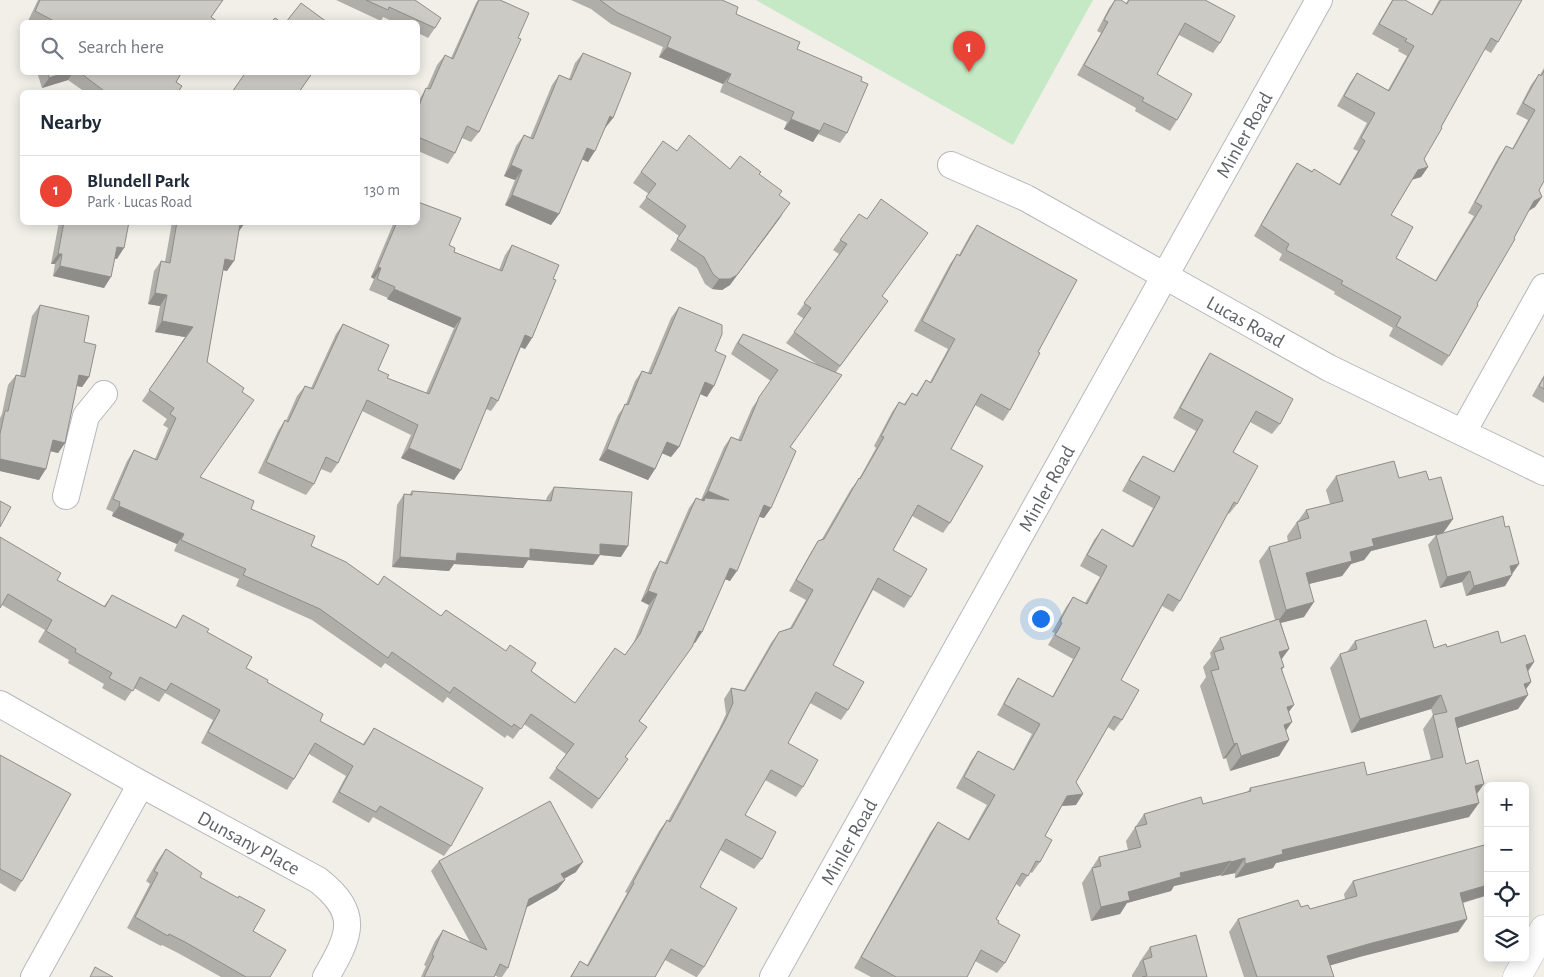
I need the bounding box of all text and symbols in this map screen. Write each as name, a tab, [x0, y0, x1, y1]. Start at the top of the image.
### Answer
search box	[20, 20, 420, 75]
pin: 1	[953, 31, 985, 72]
icon: search	[38, 34, 66, 62]
text: Search here	[78, 38, 164, 57]
street label: Minler Road	[1213, 89, 1276, 181]
text: Nearby	[40, 112, 101, 133]
text: Blundell Park	[87, 172, 190, 191]
text: 1	[53, 182, 59, 198]
text: 130 m	[364, 182, 400, 198]
text: Park · Lucas Road	[87, 194, 192, 210]
street label: Lucas Road	[1203, 292, 1288, 352]
street label: Minler Road	[1015, 442, 1079, 535]
your location	[1028, 606, 1054, 632]
map controls	[1484, 782, 1529, 962]
button: +	[1484, 782, 1529, 827]
street label: Minler Road	[818, 796, 881, 888]
street label: Dunsany Place	[194, 808, 303, 879]
button: −	[1484, 827, 1529, 872]
button: locate	[1484, 872, 1529, 917]
button: layers	[1484, 917, 1529, 962]

